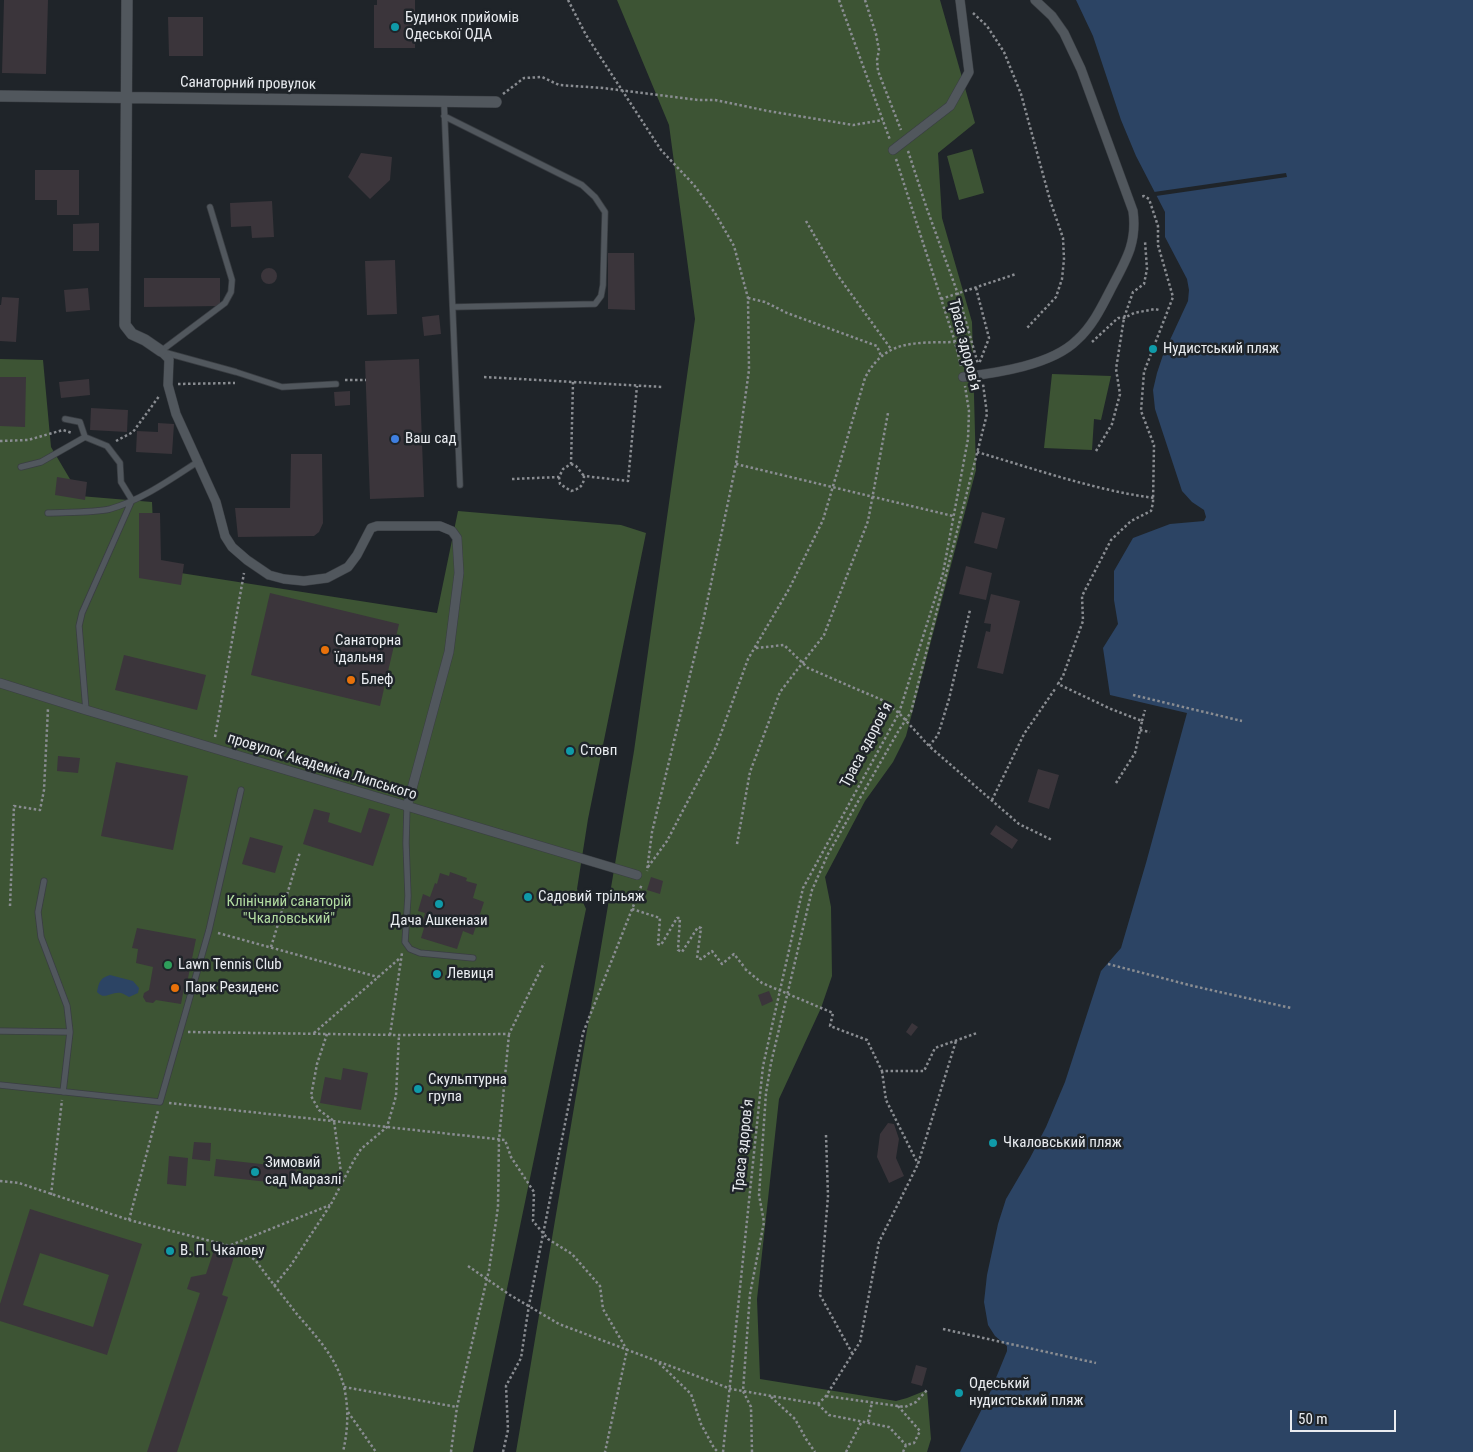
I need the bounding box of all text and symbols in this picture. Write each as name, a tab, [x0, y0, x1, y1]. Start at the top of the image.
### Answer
place label: Будинок прийомів Одеської ОДА	[405, 9, 519, 44]
marker: Будинок прийомів Одеської ОДА	[389, 21, 401, 33]
street label: Санаторний провулок	[180, 74, 316, 94]
street label: Траса здоров’я	[944, 297, 984, 393]
place label: Нудистський пляж	[1163, 340, 1279, 358]
marker: Нудистський пляж	[1147, 343, 1159, 355]
place label: Ваш сад	[405, 430, 457, 448]
marker: Ваш сад	[389, 433, 401, 445]
place label: Санаторна їдальня	[335, 632, 401, 667]
marker: Санаторна їдальня	[319, 644, 331, 656]
place label: Блеф	[361, 671, 393, 689]
marker: Блеф	[345, 674, 357, 686]
street label: Траса здоров’я	[837, 699, 897, 791]
street label: провулок Академіка Липського	[225, 730, 419, 804]
place label: Стовп	[580, 742, 617, 760]
marker: Стовп	[564, 745, 576, 757]
place label: Садовий трільяж	[538, 888, 645, 906]
marker: Садовий трільяж	[522, 891, 534, 903]
park label: Клінічний санаторій "Чкаловський"	[226, 893, 352, 928]
marker: Дача Ашкенази	[433, 898, 445, 910]
place label: Дача Ашкенази	[390, 912, 488, 930]
place label: Lawn Tennis Club	[178, 956, 282, 974]
marker: Lawn Tennis Club	[162, 959, 174, 971]
place label: Левиця	[447, 965, 494, 983]
marker: Левиця	[431, 968, 443, 980]
place label: Парк Резиденс	[185, 979, 279, 997]
marker: Парк Резиденс	[169, 982, 181, 994]
place label: Скульптурна група	[428, 1071, 507, 1106]
marker: Скульптурна група	[412, 1083, 424, 1095]
street label: Траса здоров’я	[730, 1098, 758, 1194]
place label: Чкаловський пляж	[1003, 1134, 1122, 1152]
marker: Чкаловський пляж	[987, 1137, 999, 1149]
place label: Зимовий сад Маразлі	[265, 1154, 341, 1189]
marker: Зимовий сад Маразлі	[249, 1166, 261, 1178]
place label: В. П. Чкалову	[180, 1242, 265, 1260]
marker: В. П. Чкалову	[164, 1245, 176, 1257]
place label: Одеський нудистський пляж	[969, 1375, 1083, 1410]
marker: Одеський нудистський пляж	[953, 1387, 965, 1399]
scale bar	[1293, 1400, 1399, 1432]
text: 50 m	[1298, 1410, 1328, 1428]

